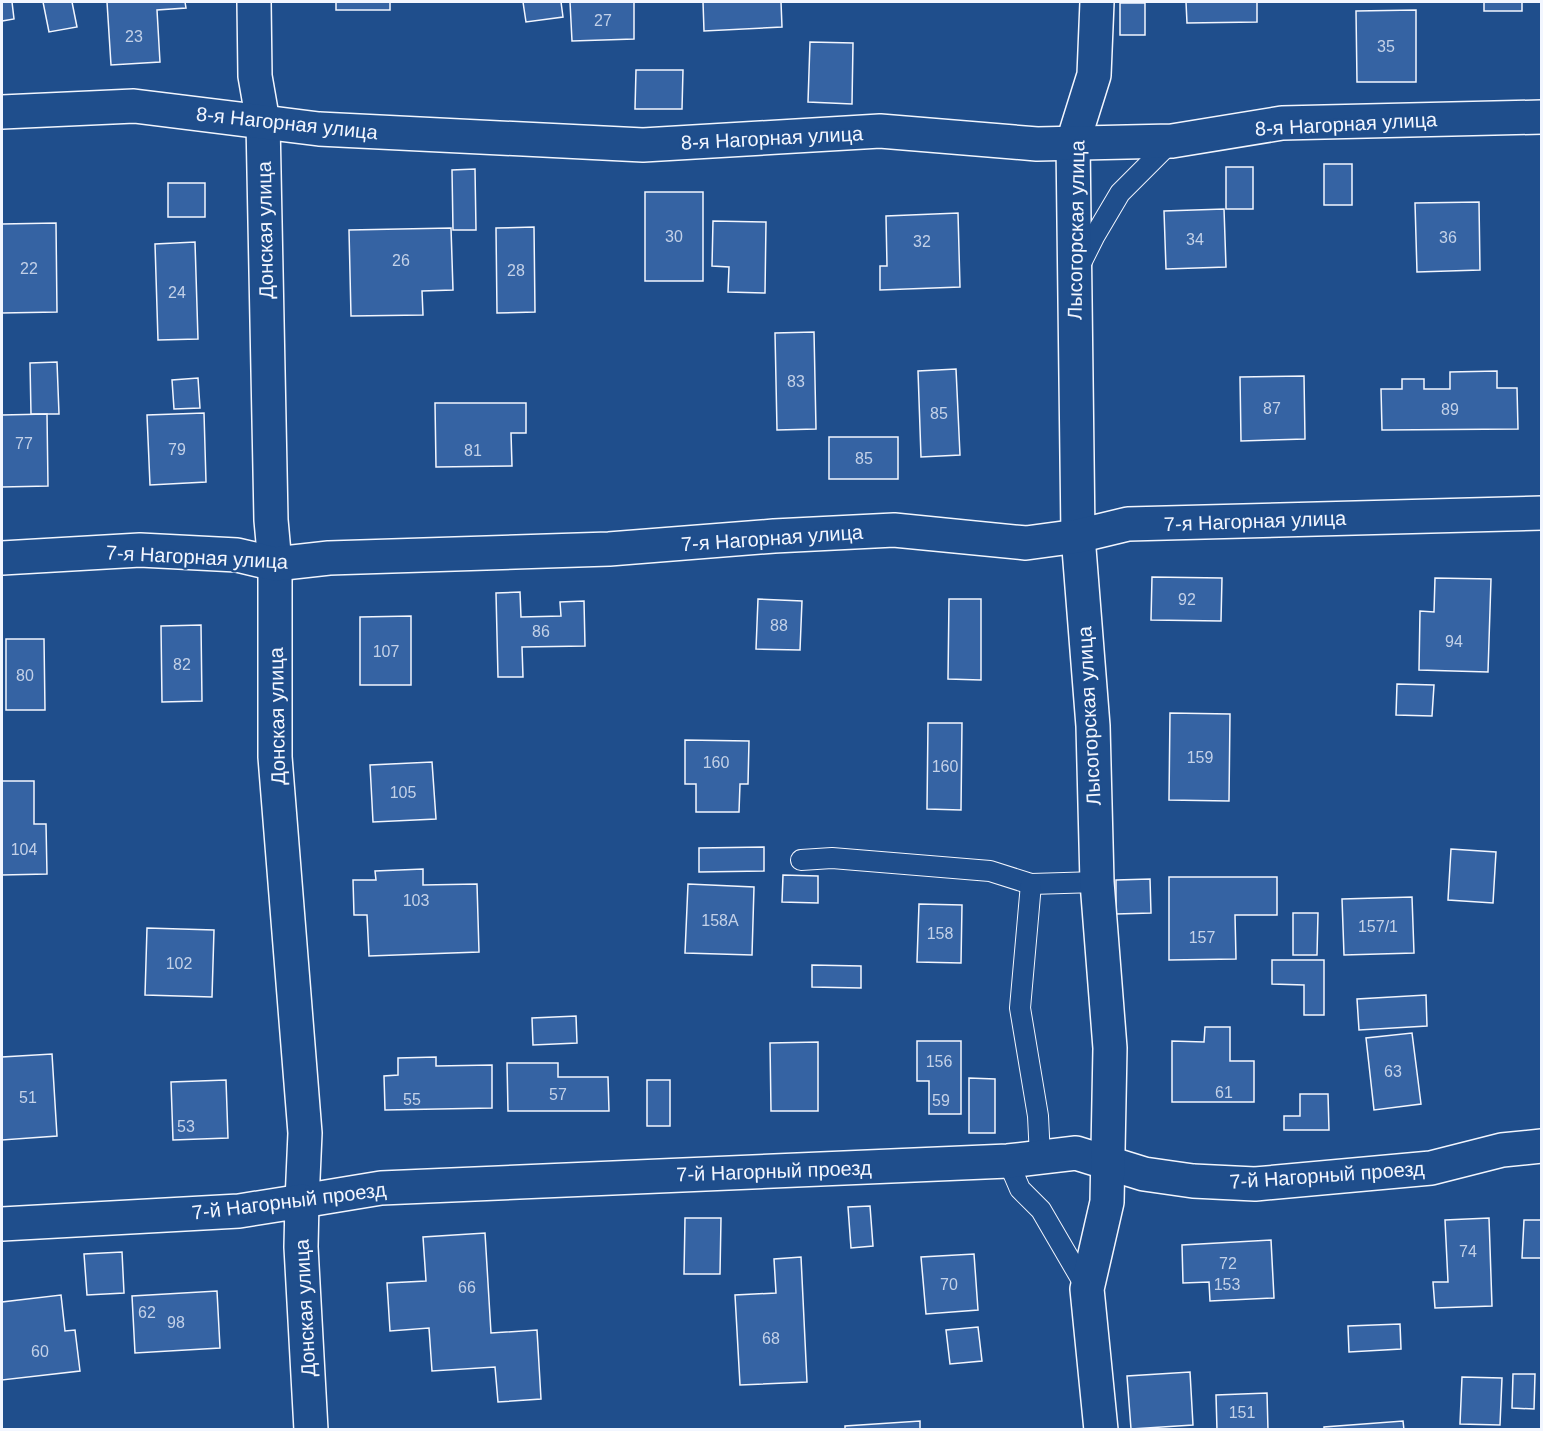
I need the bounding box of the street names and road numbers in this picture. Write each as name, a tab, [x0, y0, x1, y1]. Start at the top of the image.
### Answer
street label: 8-я Нагорная улица	[195, 103, 380, 144]
street label: 8-я Нагорная улица	[1254, 108, 1439, 140]
street label: 8-я Нагорная улица	[680, 122, 865, 154]
street label: Лысогорская улица	[1063, 139, 1089, 320]
street label: Донская улица	[253, 160, 277, 299]
street label: 7-я Нагорная улица	[1163, 507, 1347, 535]
street label: 7-я Нагорная улица	[680, 521, 865, 555]
street label: 7-я Нагорная улица	[105, 541, 290, 573]
street label: Лысогорская улица	[1073, 625, 1105, 806]
street label: Донская улица	[265, 646, 289, 785]
street label: 7-й Нагорный проезд	[676, 1157, 872, 1185]
street label: 7-й Нагорный проезд	[1229, 1157, 1426, 1193]
street label: 7-й Нагорный проезд	[191, 1178, 388, 1224]
street label: Донская улица	[290, 1238, 320, 1377]

